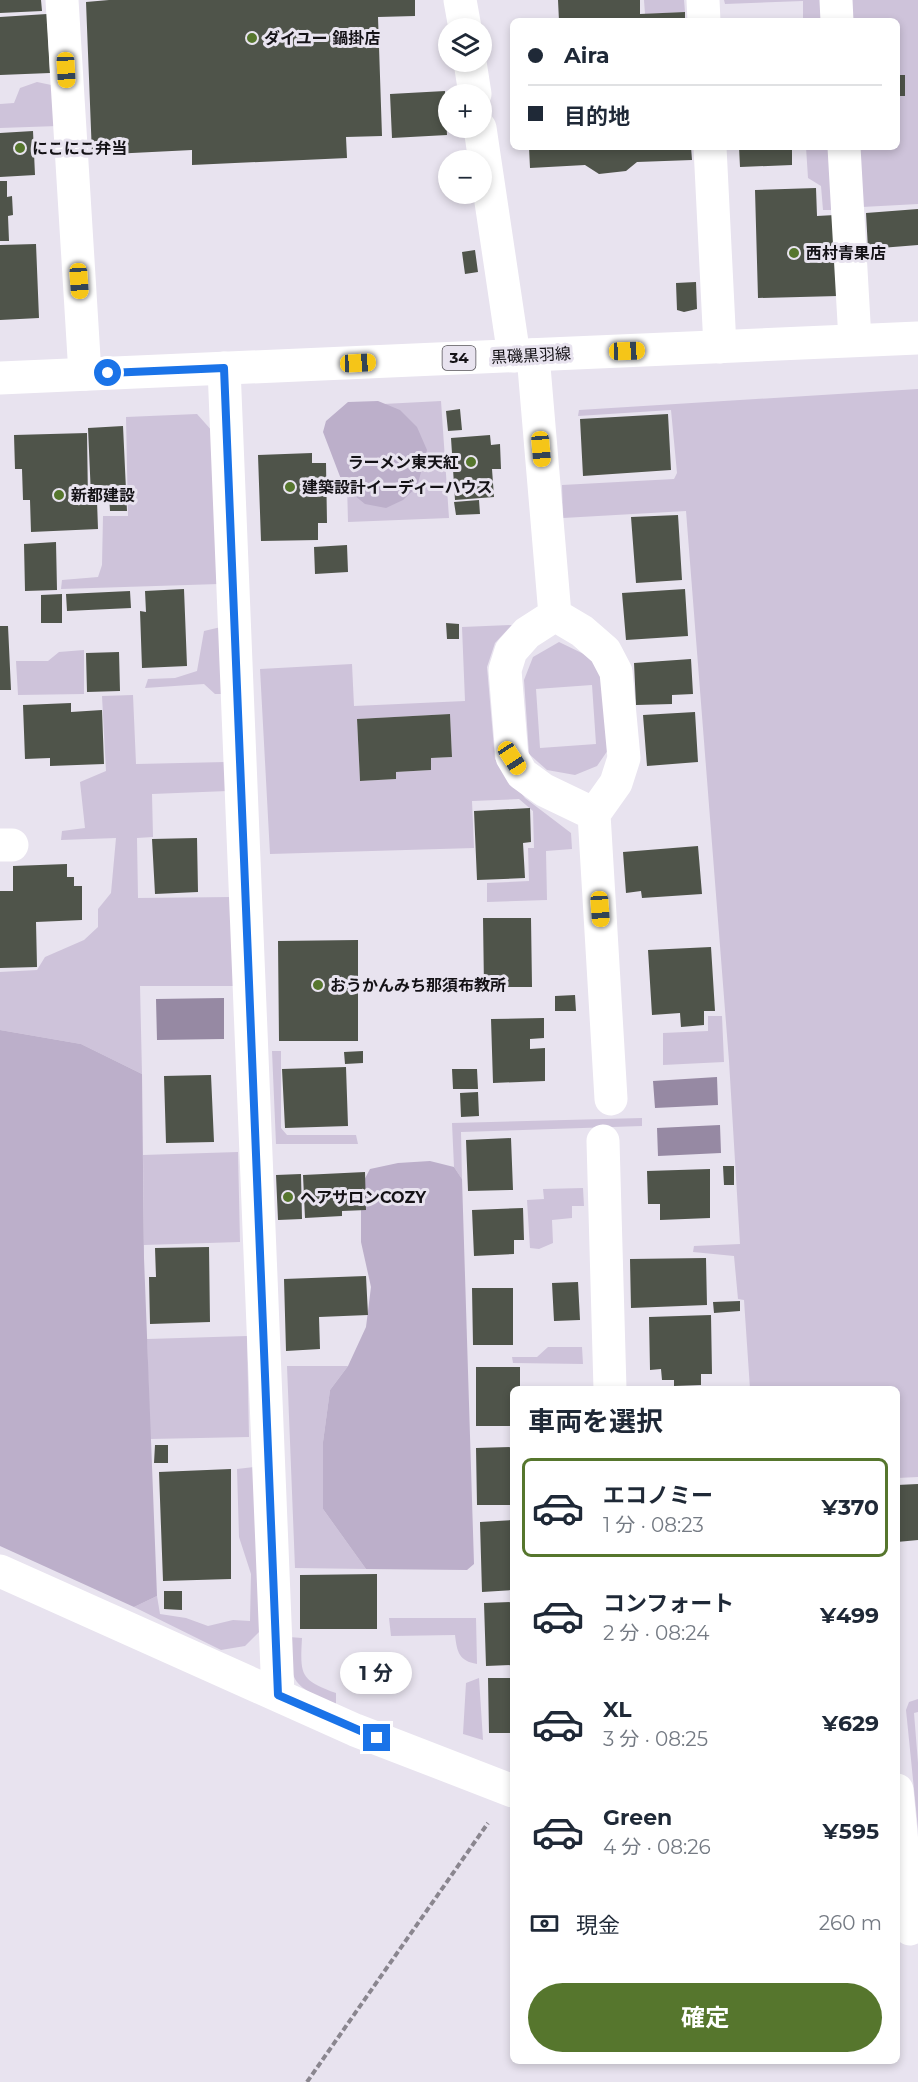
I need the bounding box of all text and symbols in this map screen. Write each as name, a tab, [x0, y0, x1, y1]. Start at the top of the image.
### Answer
map controls	[438, 18, 492, 204]
button: layers	[438, 18, 492, 72]
place label: ダイユー 鍋掛店	[264, 29, 380, 48]
marker: ダイユー 鍋掛店	[245, 31, 259, 45]
text: Aira	[564, 42, 610, 69]
car	[56, 52, 76, 88]
button: +	[438, 84, 492, 138]
text: 目的地	[564, 103, 630, 130]
place label: にこにこ弁当	[32, 139, 127, 158]
marker: にこにこ弁当	[13, 141, 27, 155]
button: −	[438, 150, 492, 204]
place label: 西村青果店	[806, 244, 886, 263]
marker: 西村青果店	[787, 246, 801, 260]
car	[69, 262, 89, 300]
car	[609, 341, 645, 361]
street label: 黒磯黒羽線	[491, 344, 571, 367]
road number: 34	[442, 346, 476, 370]
car	[340, 353, 376, 373]
route start	[94, 359, 121, 386]
car	[530, 430, 552, 468]
place label: ラーメン東天紅	[348, 453, 459, 472]
marker: ラーメン東天紅	[464, 455, 478, 469]
place label: 建築設計イーディーハウス	[302, 478, 493, 497]
marker: 建築設計イーディーハウス	[283, 480, 297, 494]
place label: 新都建設	[71, 486, 135, 505]
marker: 新都建設	[52, 488, 66, 502]
car	[495, 738, 529, 778]
car	[590, 890, 610, 928]
place label: おうかんみち那須布教所	[330, 976, 506, 995]
marker: おうかんみち那須布教所	[311, 978, 325, 992]
place label: ヘアサロンCOZY	[300, 1188, 427, 1207]
marker: ヘアサロンCOZY	[281, 1190, 295, 1204]
text: 車両を選択	[528, 1405, 663, 1438]
icon: car	[531, 1481, 585, 1535]
text: エコノミー	[603, 1482, 713, 1509]
text: ¥370	[822, 1494, 879, 1521]
text: 1 分 · 08:23	[603, 1513, 704, 1537]
icon: car	[531, 1589, 585, 1643]
text: コンフォート	[603, 1590, 734, 1617]
text: ¥499	[820, 1602, 879, 1629]
text: 2 分 · 08:24	[603, 1621, 710, 1645]
callout: 1 分	[341, 1651, 413, 1693]
text: 1 分	[359, 1661, 393, 1685]
text: XL	[603, 1696, 632, 1723]
icon: car	[531, 1697, 585, 1751]
text: ¥629	[822, 1710, 879, 1737]
route end	[363, 1724, 390, 1751]
text: 3 分 · 08:25	[603, 1727, 708, 1751]
text: Green	[603, 1804, 672, 1831]
icon: car	[531, 1805, 585, 1859]
text: ¥595	[823, 1818, 879, 1845]
text: 4 分 · 08:26	[603, 1835, 711, 1859]
icon: cash	[528, 1907, 561, 1940]
text: 260 m	[819, 1911, 882, 1935]
text: 現金	[576, 1912, 620, 1939]
button: 確定	[528, 1983, 882, 2052]

